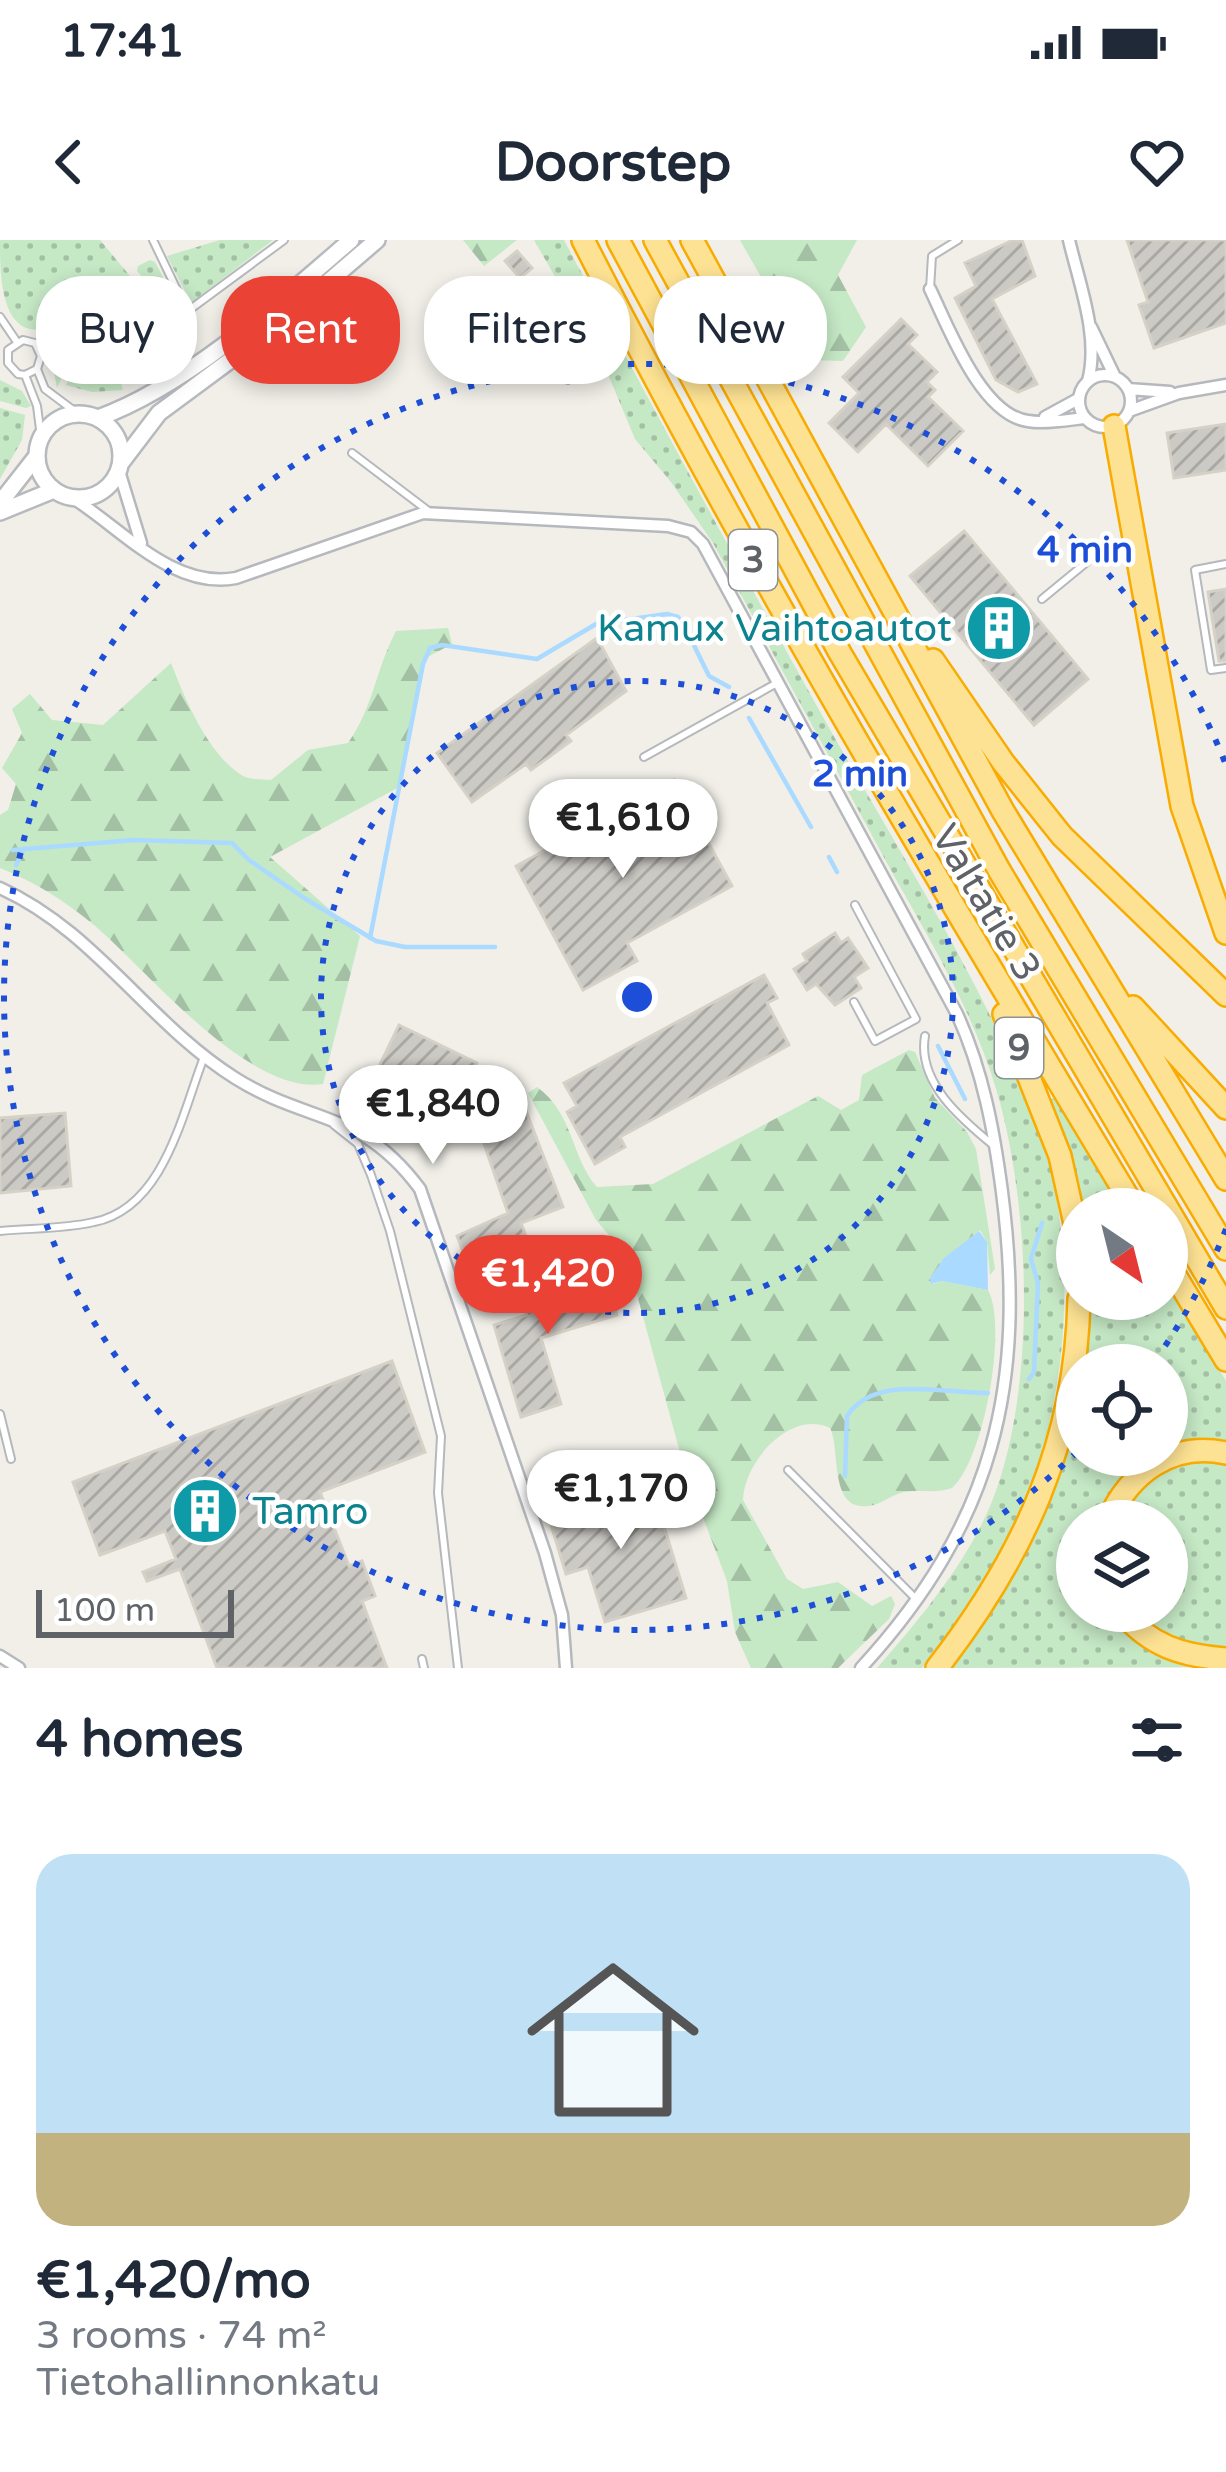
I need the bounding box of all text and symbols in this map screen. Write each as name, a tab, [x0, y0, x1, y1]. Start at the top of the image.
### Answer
text: 17:41	[60, 15, 185, 69]
icon: back	[36, 129, 102, 195]
icon: heart	[1124, 129, 1190, 195]
text: Doorstep	[495, 130, 731, 195]
chip: Buy	[36, 276, 197, 384]
chip: Rent	[221, 276, 400, 384]
chip: Filters	[424, 276, 630, 384]
chip: New	[654, 276, 827, 384]
text: 4 min	[1037, 529, 1133, 572]
road number: 3	[729, 530, 777, 590]
building icon: Kamux Vaihtoautot	[964, 593, 1034, 663]
place label: Kamux Vaihtoautot	[597, 605, 952, 652]
text: 2 min	[812, 753, 908, 796]
pin: €1,610	[525, 779, 721, 881]
text: €1,610	[556, 794, 690, 841]
street label: Valtatie 3	[921, 816, 1051, 990]
centre of rings	[616, 976, 658, 1018]
road number: 9	[995, 1018, 1043, 1078]
pin: €1,840	[335, 1065, 531, 1167]
text: €1,840	[366, 1080, 500, 1127]
north arrow	[1056, 1188, 1188, 1320]
map controls	[1056, 1188, 1188, 1632]
pin: €1,420	[450, 1235, 646, 1337]
text: €1,420	[481, 1250, 615, 1297]
button: locate	[1056, 1344, 1188, 1476]
pin: €1,170	[523, 1450, 719, 1552]
text: €1,170	[554, 1465, 688, 1512]
building icon: Tamro	[170, 1476, 240, 1546]
place label: Tamro	[252, 1488, 368, 1535]
button: layers	[1056, 1500, 1188, 1632]
scale bar	[36, 1584, 234, 1637]
text: 100 m	[54, 1591, 155, 1630]
icon: filters	[1124, 1707, 1190, 1773]
text: 4 homes	[36, 1709, 244, 1771]
icon: home	[505, 1932, 721, 2148]
text: €1,420/mo	[36, 2250, 311, 2312]
text: 3 rooms · 74 m²	[36, 2312, 327, 2359]
text: Tietohallinnonkatu	[36, 2359, 380, 2406]

